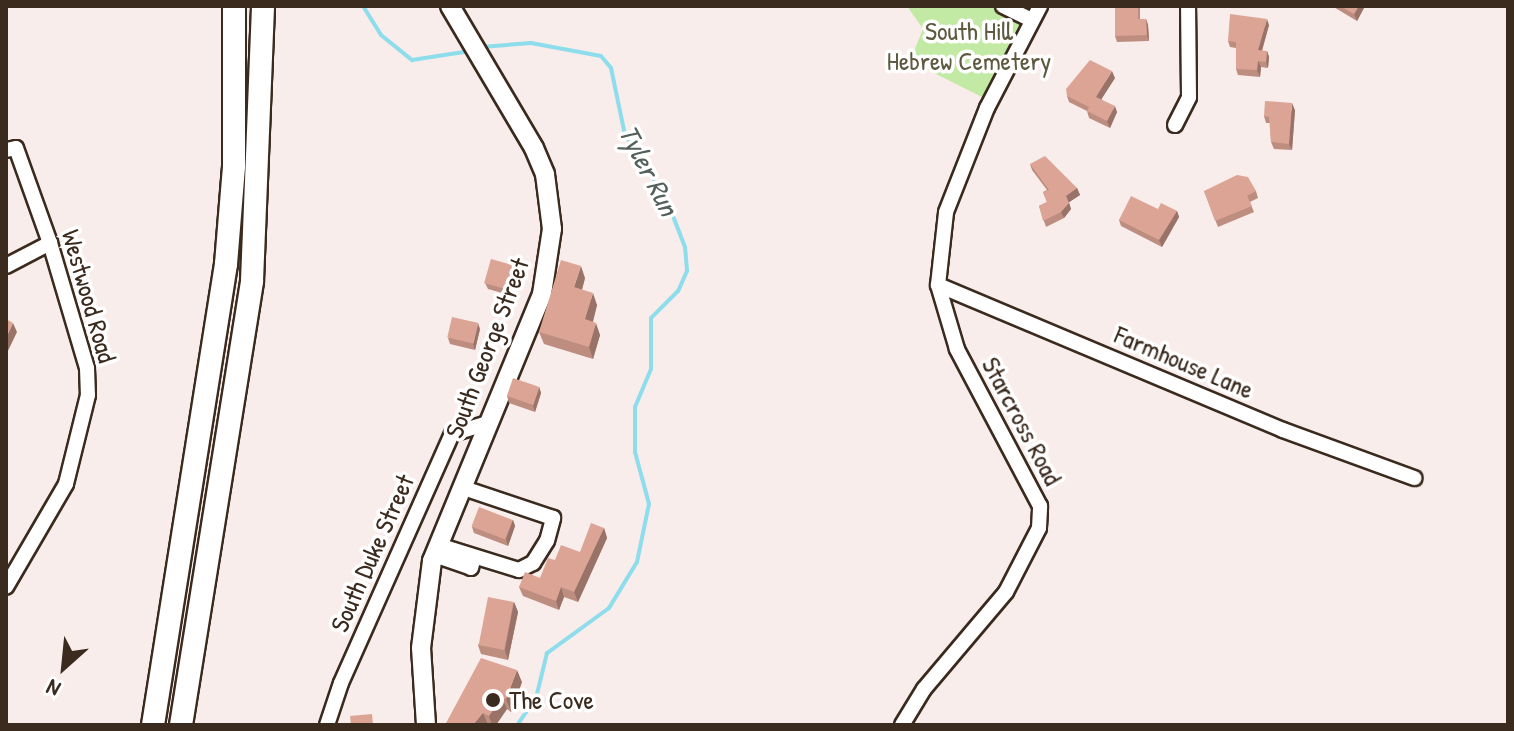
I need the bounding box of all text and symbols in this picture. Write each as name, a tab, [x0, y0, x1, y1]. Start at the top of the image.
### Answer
park label: South Hill Hebrew Cemetery	[887, 15, 1051, 76]
water label: Tyler Run	[612, 119, 686, 221]
street label: Westwood Road	[55, 226, 123, 366]
street label: South George Street	[438, 254, 536, 442]
street label: Farmhouse Lane	[1110, 319, 1258, 405]
street label: Starcross Road	[975, 352, 1069, 490]
street label: South Duke Street	[323, 469, 421, 637]
north arrow	[24, 627, 104, 707]
text: N	[41, 672, 65, 704]
place label: The Cove	[509, 684, 594, 716]
marker: The Cove	[484, 691, 502, 709]

